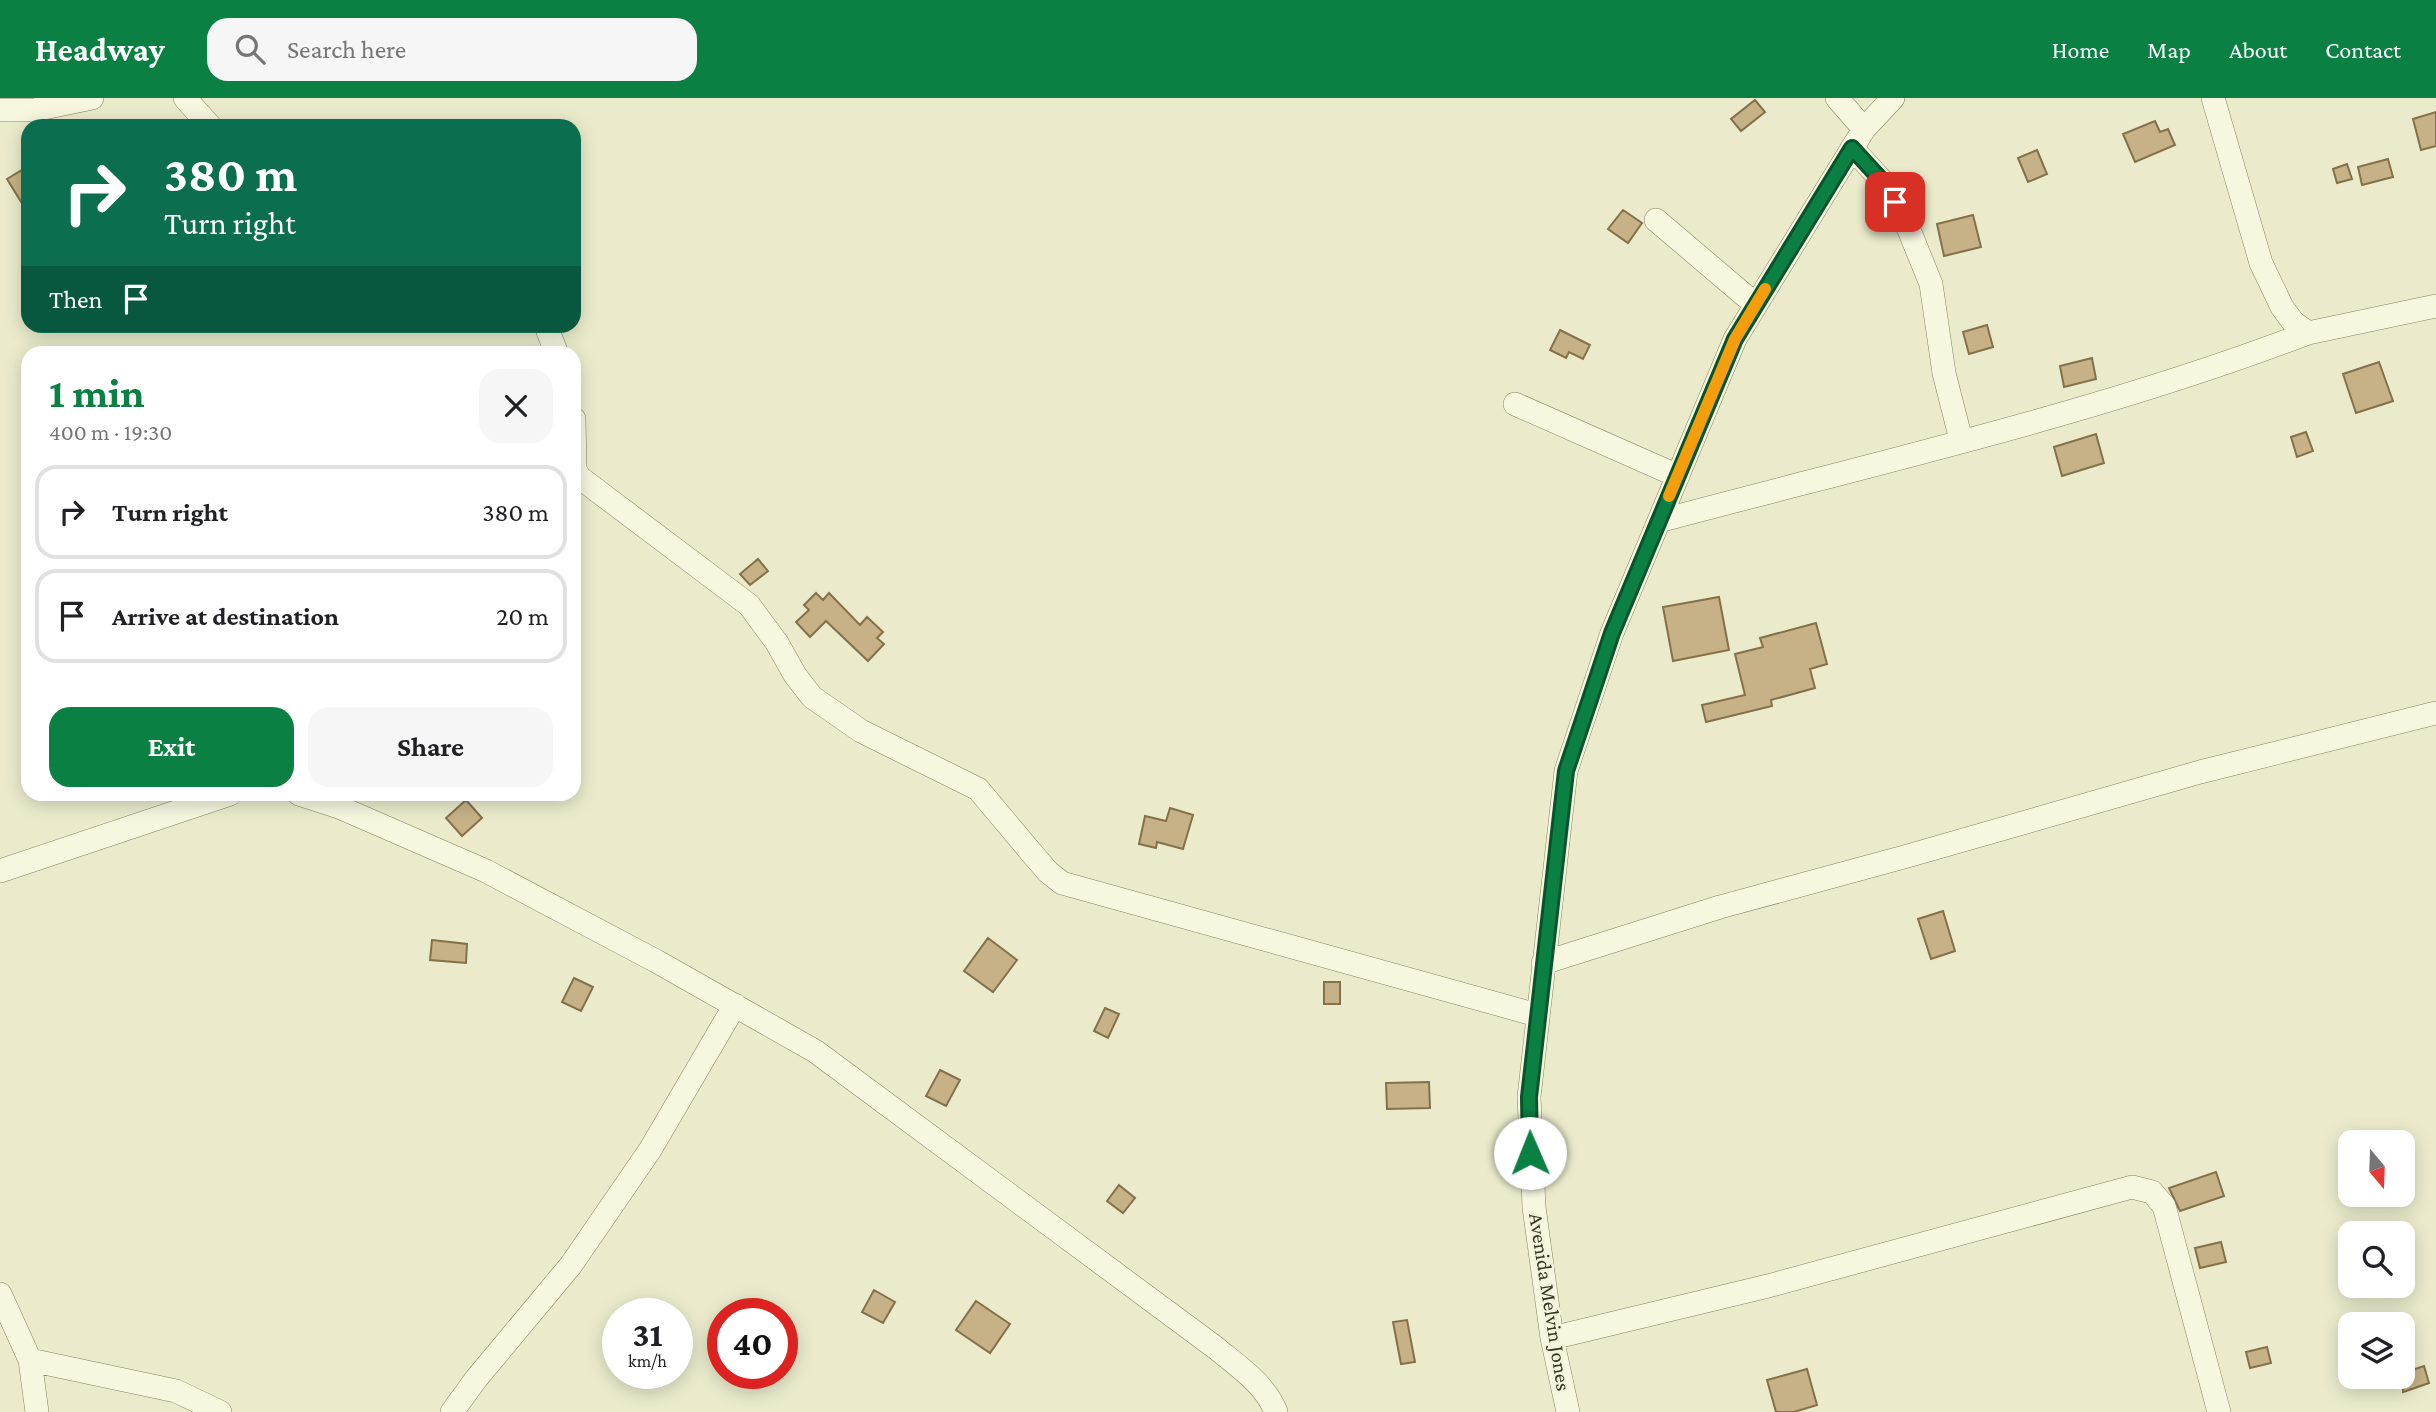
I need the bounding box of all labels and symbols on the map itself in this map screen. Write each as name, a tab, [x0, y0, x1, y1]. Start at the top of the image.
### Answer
pin	[1865, 172, 1925, 232]
position arrow	[1493, 1116, 1567, 1190]
north arrow	[2338, 1130, 2415, 1208]
street label: Avenida Melvin Jones	[1524, 1211, 1576, 1393]
speed limit sign: 40	[707, 1298, 798, 1389]

